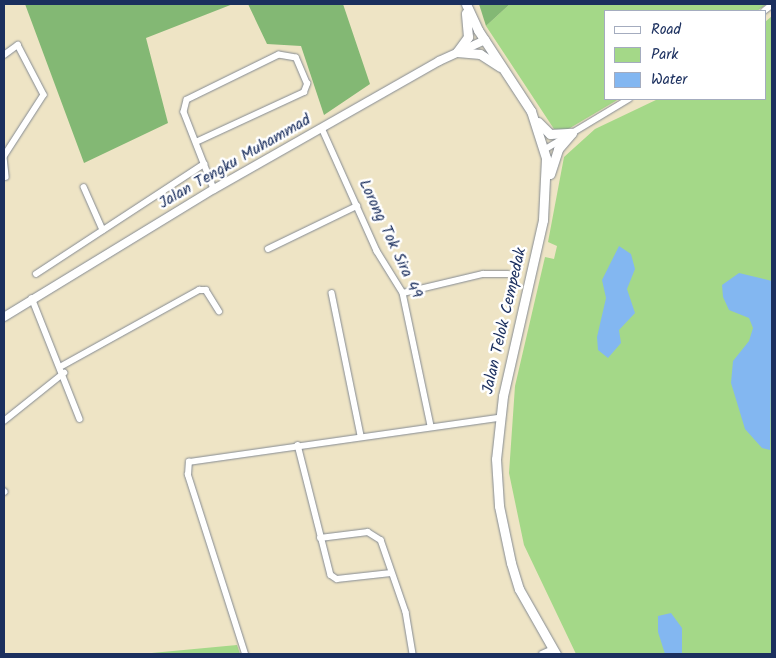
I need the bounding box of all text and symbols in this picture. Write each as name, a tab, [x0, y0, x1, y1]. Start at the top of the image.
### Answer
legend	[604, 10, 766, 100]
text: Road	[651, 18, 681, 42]
text: Park	[651, 43, 678, 67]
text: Water	[651, 68, 687, 92]
street label: Jalan Tengku Muhammad	[156, 111, 314, 213]
street label: Lorong Tok Sira 49	[354, 177, 426, 301]
street label: Jalan Telok Cempedak	[479, 246, 531, 396]

